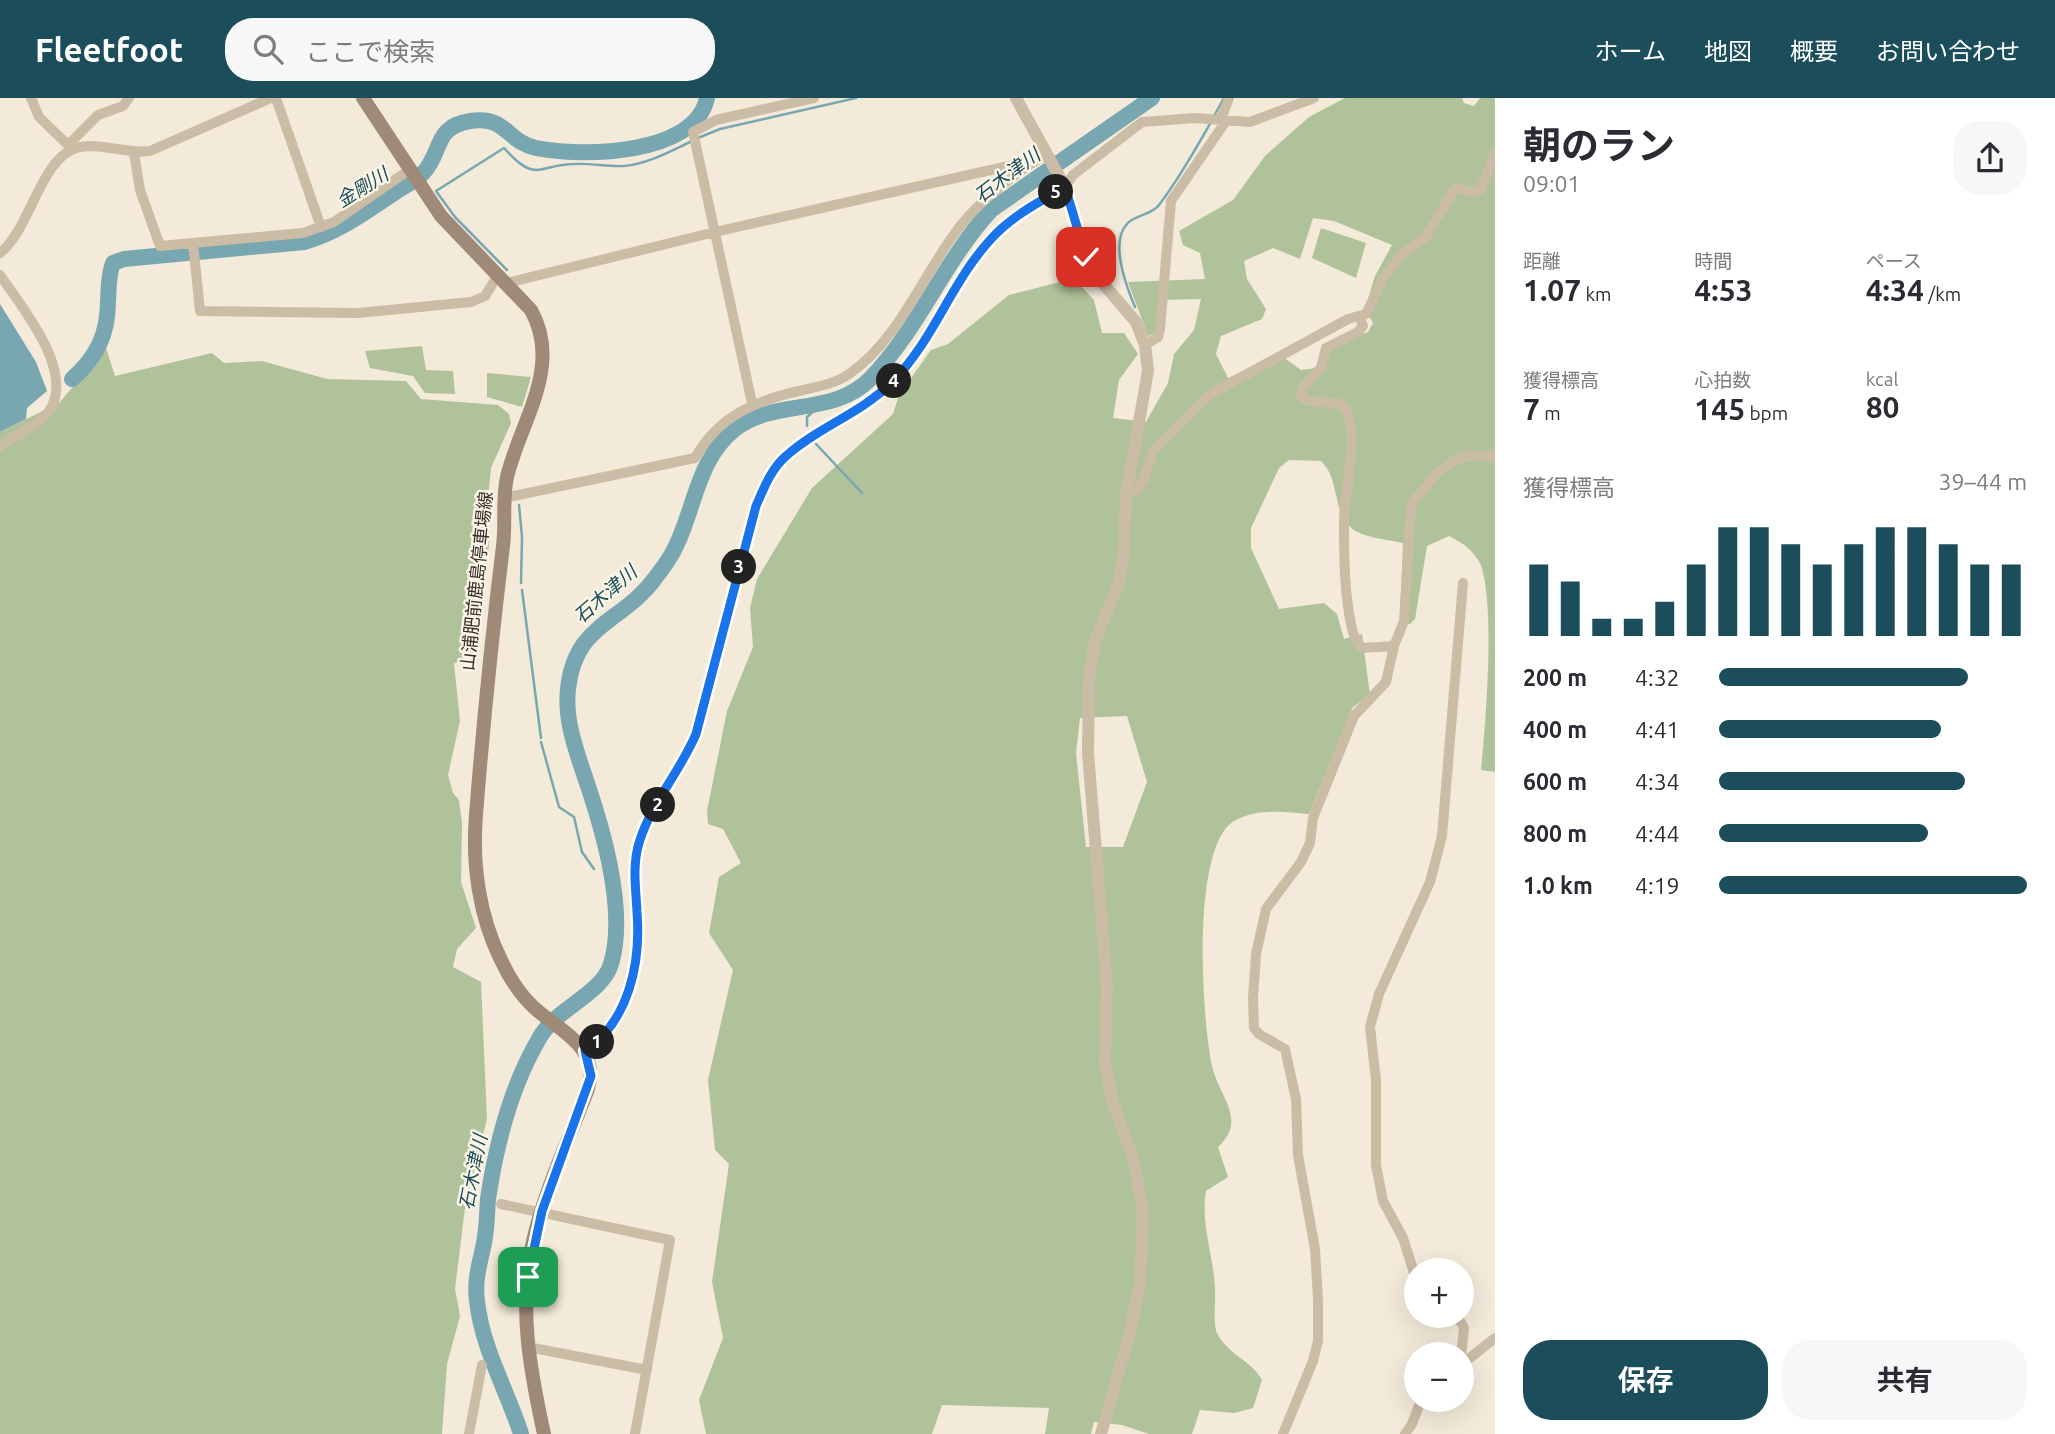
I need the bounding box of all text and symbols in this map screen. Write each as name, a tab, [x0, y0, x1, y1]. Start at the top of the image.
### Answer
search box	[225, 18, 715, 81]
icon: search	[249, 30, 287, 68]
text: Fleetfoot	[35, 31, 183, 68]
text: ここで検索	[305, 37, 435, 66]
text: ホーム	[1595, 38, 1666, 65]
text: 地図	[1704, 38, 1752, 65]
text: 概要	[1790, 38, 1838, 65]
text: お問い合わせ	[1876, 38, 2020, 65]
button: share	[1953, 121, 2027, 195]
text: 朝のラン	[1523, 124, 1675, 166]
water label: 石木津川	[970, 142, 1046, 207]
water label: 金剛川	[332, 162, 394, 211]
text: 09:01	[1523, 171, 1581, 196]
pin: 5	[1038, 174, 1074, 210]
text: 5	[1050, 180, 1061, 202]
pin	[1056, 227, 1116, 287]
icon: check	[1067, 238, 1105, 276]
text: 距離	[1523, 250, 1561, 272]
text: 時間	[1694, 250, 1732, 272]
text: ペース	[1866, 250, 1922, 272]
text: 1.07	[1523, 273, 1581, 307]
text: 4:53	[1694, 273, 1752, 307]
text: 4:34	[1866, 273, 1924, 307]
text: km	[1581, 283, 1611, 305]
text: /km	[1924, 283, 1961, 305]
pin: 4	[876, 364, 912, 398]
text: kcal	[1866, 368, 1898, 390]
text: 4	[888, 369, 899, 391]
text: 獲得標高	[1523, 369, 1599, 391]
text: 心拍数	[1694, 369, 1751, 391]
text: 80	[1866, 390, 1900, 424]
text: 7	[1523, 392, 1540, 426]
text: 145	[1694, 392, 1745, 426]
text: m	[1540, 402, 1561, 424]
text: bpm	[1745, 402, 1788, 424]
text: 39–44 m	[1939, 469, 2027, 494]
text: 獲得標高	[1523, 475, 1615, 500]
street label: 山浦肥前鹿島停車場線	[457, 490, 495, 671]
pin: 3	[722, 550, 756, 584]
text: 3	[733, 555, 744, 577]
water label: 石木津川	[569, 559, 642, 627]
text: 200 m	[1523, 665, 1587, 690]
text: 4:32	[1635, 665, 1680, 690]
text: 400 m	[1523, 717, 1587, 742]
text: 4:41	[1635, 717, 1680, 742]
text: 600 m	[1523, 769, 1587, 794]
text: 4:34	[1635, 769, 1680, 794]
pin: 2	[640, 788, 676, 822]
text: 2	[652, 793, 663, 815]
text: 800 m	[1523, 821, 1587, 846]
text: 4:44	[1635, 821, 1680, 846]
text: 1.0 km	[1523, 873, 1593, 898]
text: 4:19	[1635, 873, 1680, 898]
pin: 1	[580, 1024, 614, 1060]
text: 1	[591, 1030, 602, 1052]
water label: 石木津川	[455, 1131, 491, 1211]
pin	[498, 1247, 558, 1307]
icon: arrive	[509, 1258, 547, 1296]
map controls	[1404, 1258, 1474, 1412]
button: +	[1404, 1258, 1474, 1328]
button: 保存	[1523, 1340, 1768, 1420]
button: 共有	[1782, 1340, 2027, 1420]
button: −	[1404, 1342, 1474, 1412]

